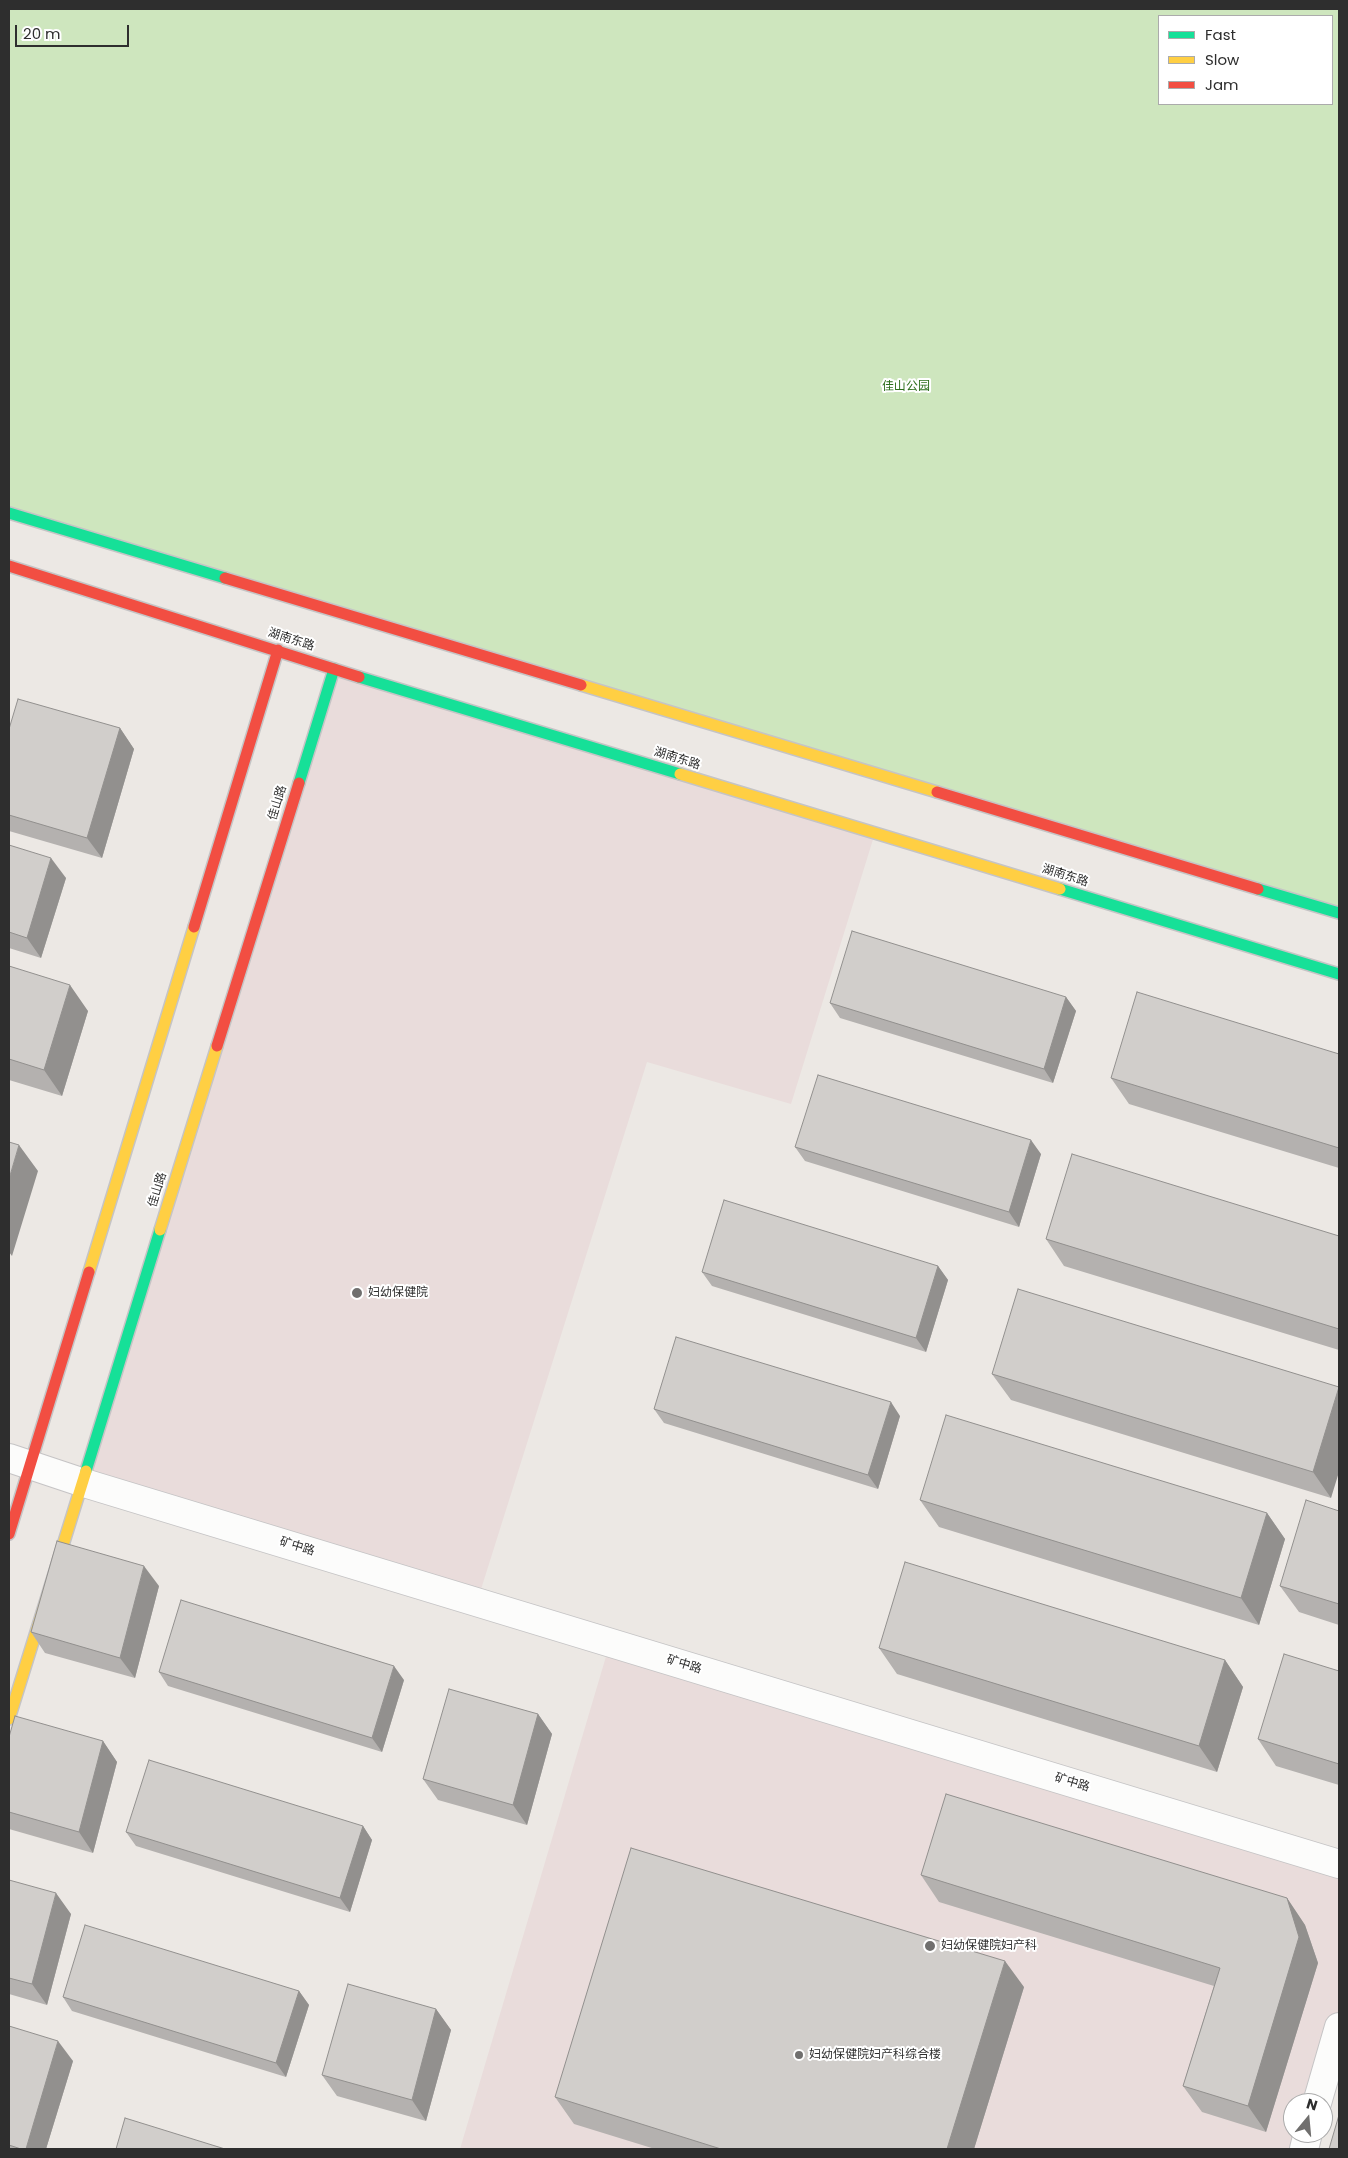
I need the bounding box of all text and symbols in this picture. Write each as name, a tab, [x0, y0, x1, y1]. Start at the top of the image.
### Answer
scale bar	[18, 15, 131, 47]
legend	[1158, 15, 1333, 105]
text: 20 m	[23, 23, 61, 44]
text: Fast	[1205, 24, 1236, 45]
text: Slow	[1205, 49, 1239, 70]
text: Jam	[1205, 74, 1239, 95]
park label: 佳山公园	[882, 380, 930, 394]
street label: 湖南东路	[266, 626, 316, 654]
street label: 湖南东路	[652, 745, 702, 773]
street label: 佳山路	[266, 784, 290, 822]
street label: 湖南东路	[1040, 862, 1090, 890]
street label: 佳山路	[146, 1171, 170, 1209]
marker: 妇幼保健院	[350, 1286, 364, 1300]
place label: 妇幼保健院	[368, 1286, 428, 1300]
street label: 矿中路	[278, 1535, 316, 1559]
street label: 矿中路	[665, 1653, 703, 1677]
street label: 矿中路	[1053, 1771, 1091, 1795]
marker: 妇幼保健院妇产科	[923, 1939, 937, 1953]
place label: 妇幼保健院妇产科	[941, 1939, 1037, 1953]
place label: 妇幼保健院妇产科综合楼	[809, 2048, 941, 2062]
marker: 妇幼保健院妇产科综合楼	[793, 2049, 805, 2061]
north arrow	[1283, 2093, 1333, 2143]
text: N	[1304, 2094, 1320, 2116]

